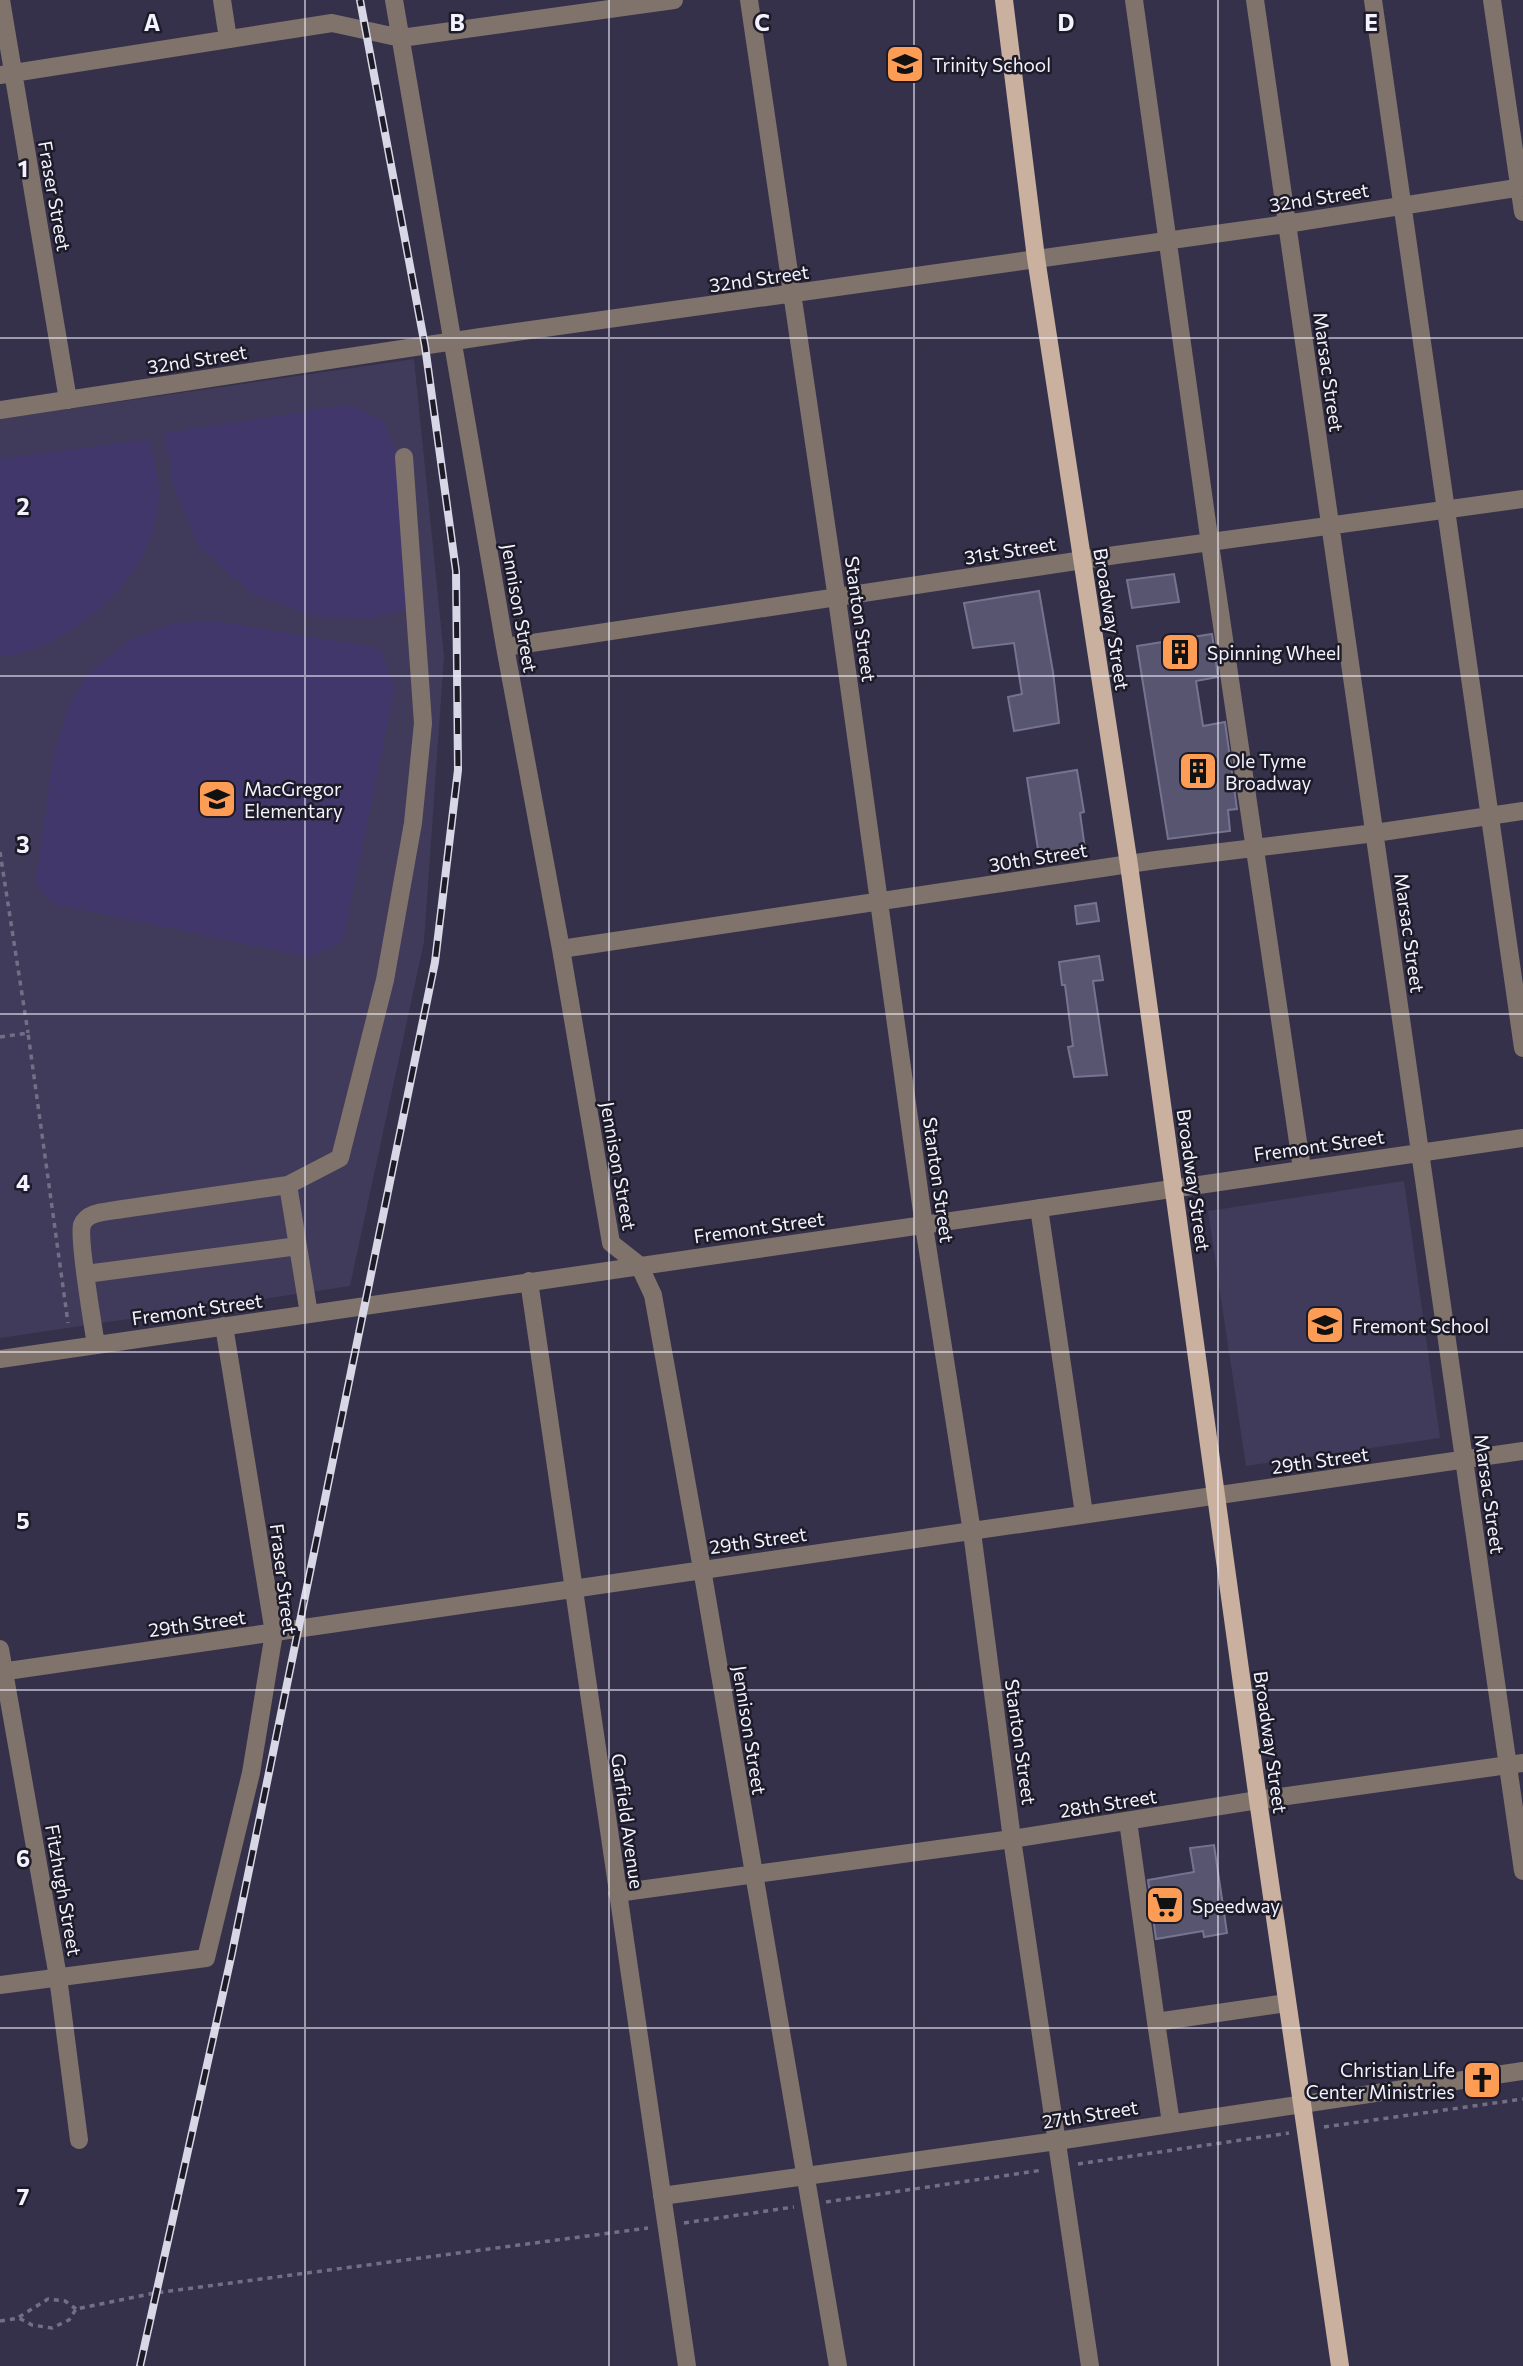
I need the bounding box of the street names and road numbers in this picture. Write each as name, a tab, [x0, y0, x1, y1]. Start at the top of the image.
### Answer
street label: Fraser Street	[34, 139, 76, 253]
street label: 32nd Street	[1268, 178, 1371, 216]
street label: 32nd Street	[708, 260, 811, 296]
street label: Marsac Street	[1309, 311, 1349, 433]
street label: 32nd Street	[146, 340, 249, 378]
street label: 31st Street	[962, 531, 1058, 569]
street label: Jennison Street	[497, 542, 543, 674]
street label: Broadway Street	[1089, 546, 1135, 692]
street label: Stanton Street	[841, 555, 881, 684]
street label: 30th Street	[987, 838, 1089, 876]
street label: Marsac Street	[1390, 872, 1430, 994]
street label: Jennison Street	[596, 1100, 642, 1232]
street label: Broadway Street	[1173, 1107, 1215, 1253]
street label: Stanton Street	[919, 1116, 959, 1245]
street label: Fremont Street	[1252, 1124, 1386, 1166]
street label: Fremont Street	[692, 1206, 826, 1248]
street label: Fremont Street	[130, 1288, 264, 1330]
street label: Marsac Street	[1470, 1433, 1510, 1555]
street label: 29th Street	[1270, 1442, 1370, 1478]
street label: Fraser Street	[266, 1522, 302, 1636]
street label: 29th Street	[708, 1522, 808, 1558]
street label: 29th Street	[147, 1605, 247, 1641]
street label: Jennison Street	[728, 1664, 772, 1796]
street label: Broadway Street	[1250, 1669, 1292, 1815]
street label: Stanton Street	[1001, 1678, 1041, 1807]
street label: Garfield Avenue	[607, 1752, 649, 1890]
street label: 28th Street	[1058, 1784, 1158, 1822]
street label: Fitzhugh Street	[41, 1822, 87, 1958]
street label: 27th Street	[1041, 2095, 1140, 2133]

